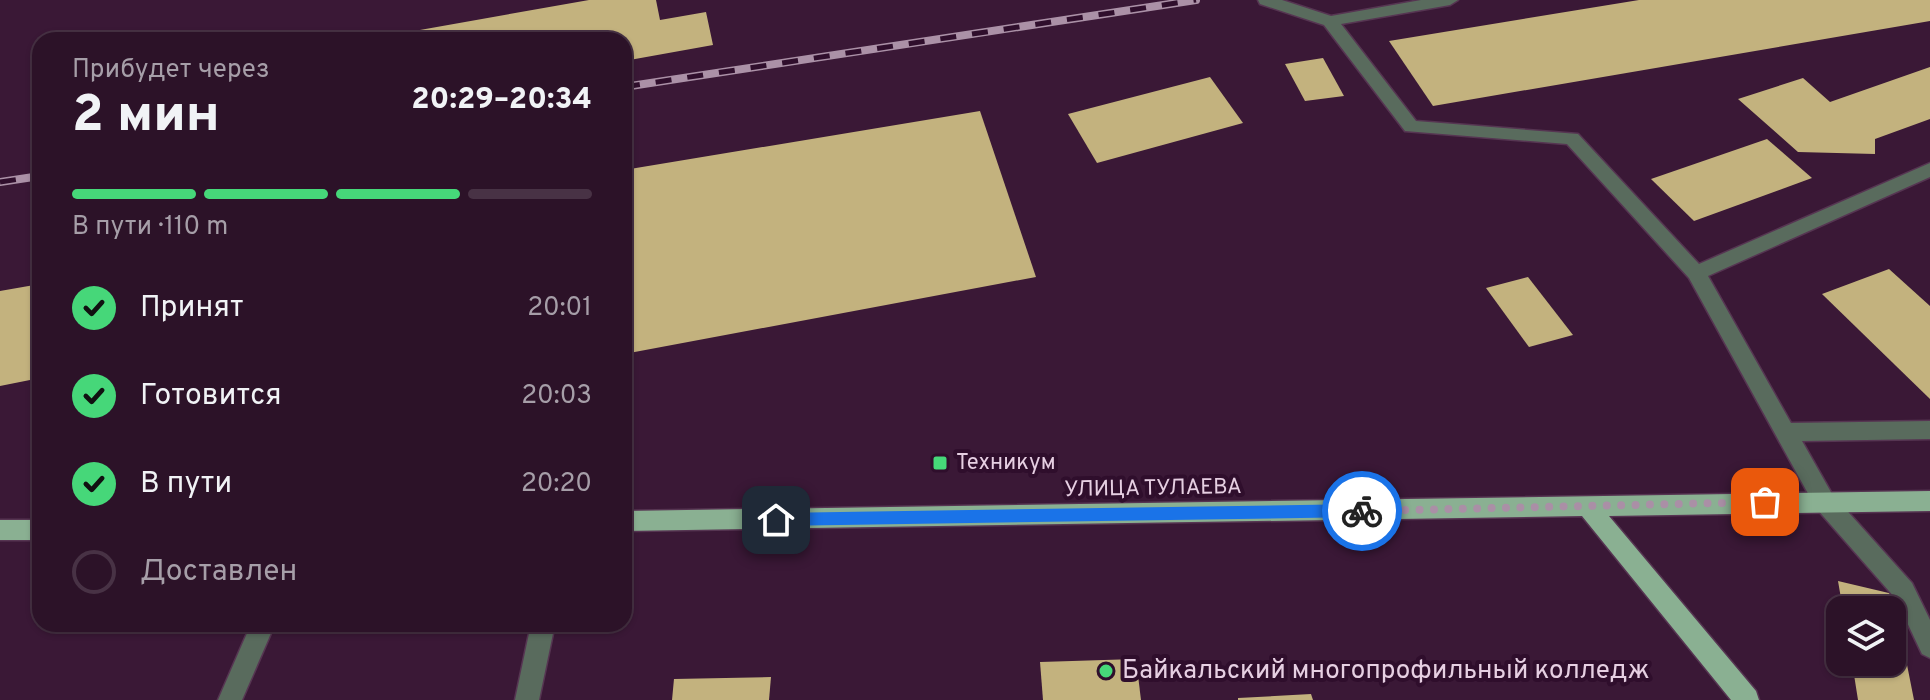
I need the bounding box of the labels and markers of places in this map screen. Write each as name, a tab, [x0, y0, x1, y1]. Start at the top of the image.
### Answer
place label: Техникум	[956, 450, 1056, 477]
marker: Техникум	[931, 454, 949, 472]
pin	[1731, 468, 1799, 536]
pin	[742, 486, 810, 554]
place label: Байкальский многопрофильный колледж	[1122, 655, 1650, 688]
marker: Байкальский многопрофильный колледж	[1097, 662, 1115, 680]

